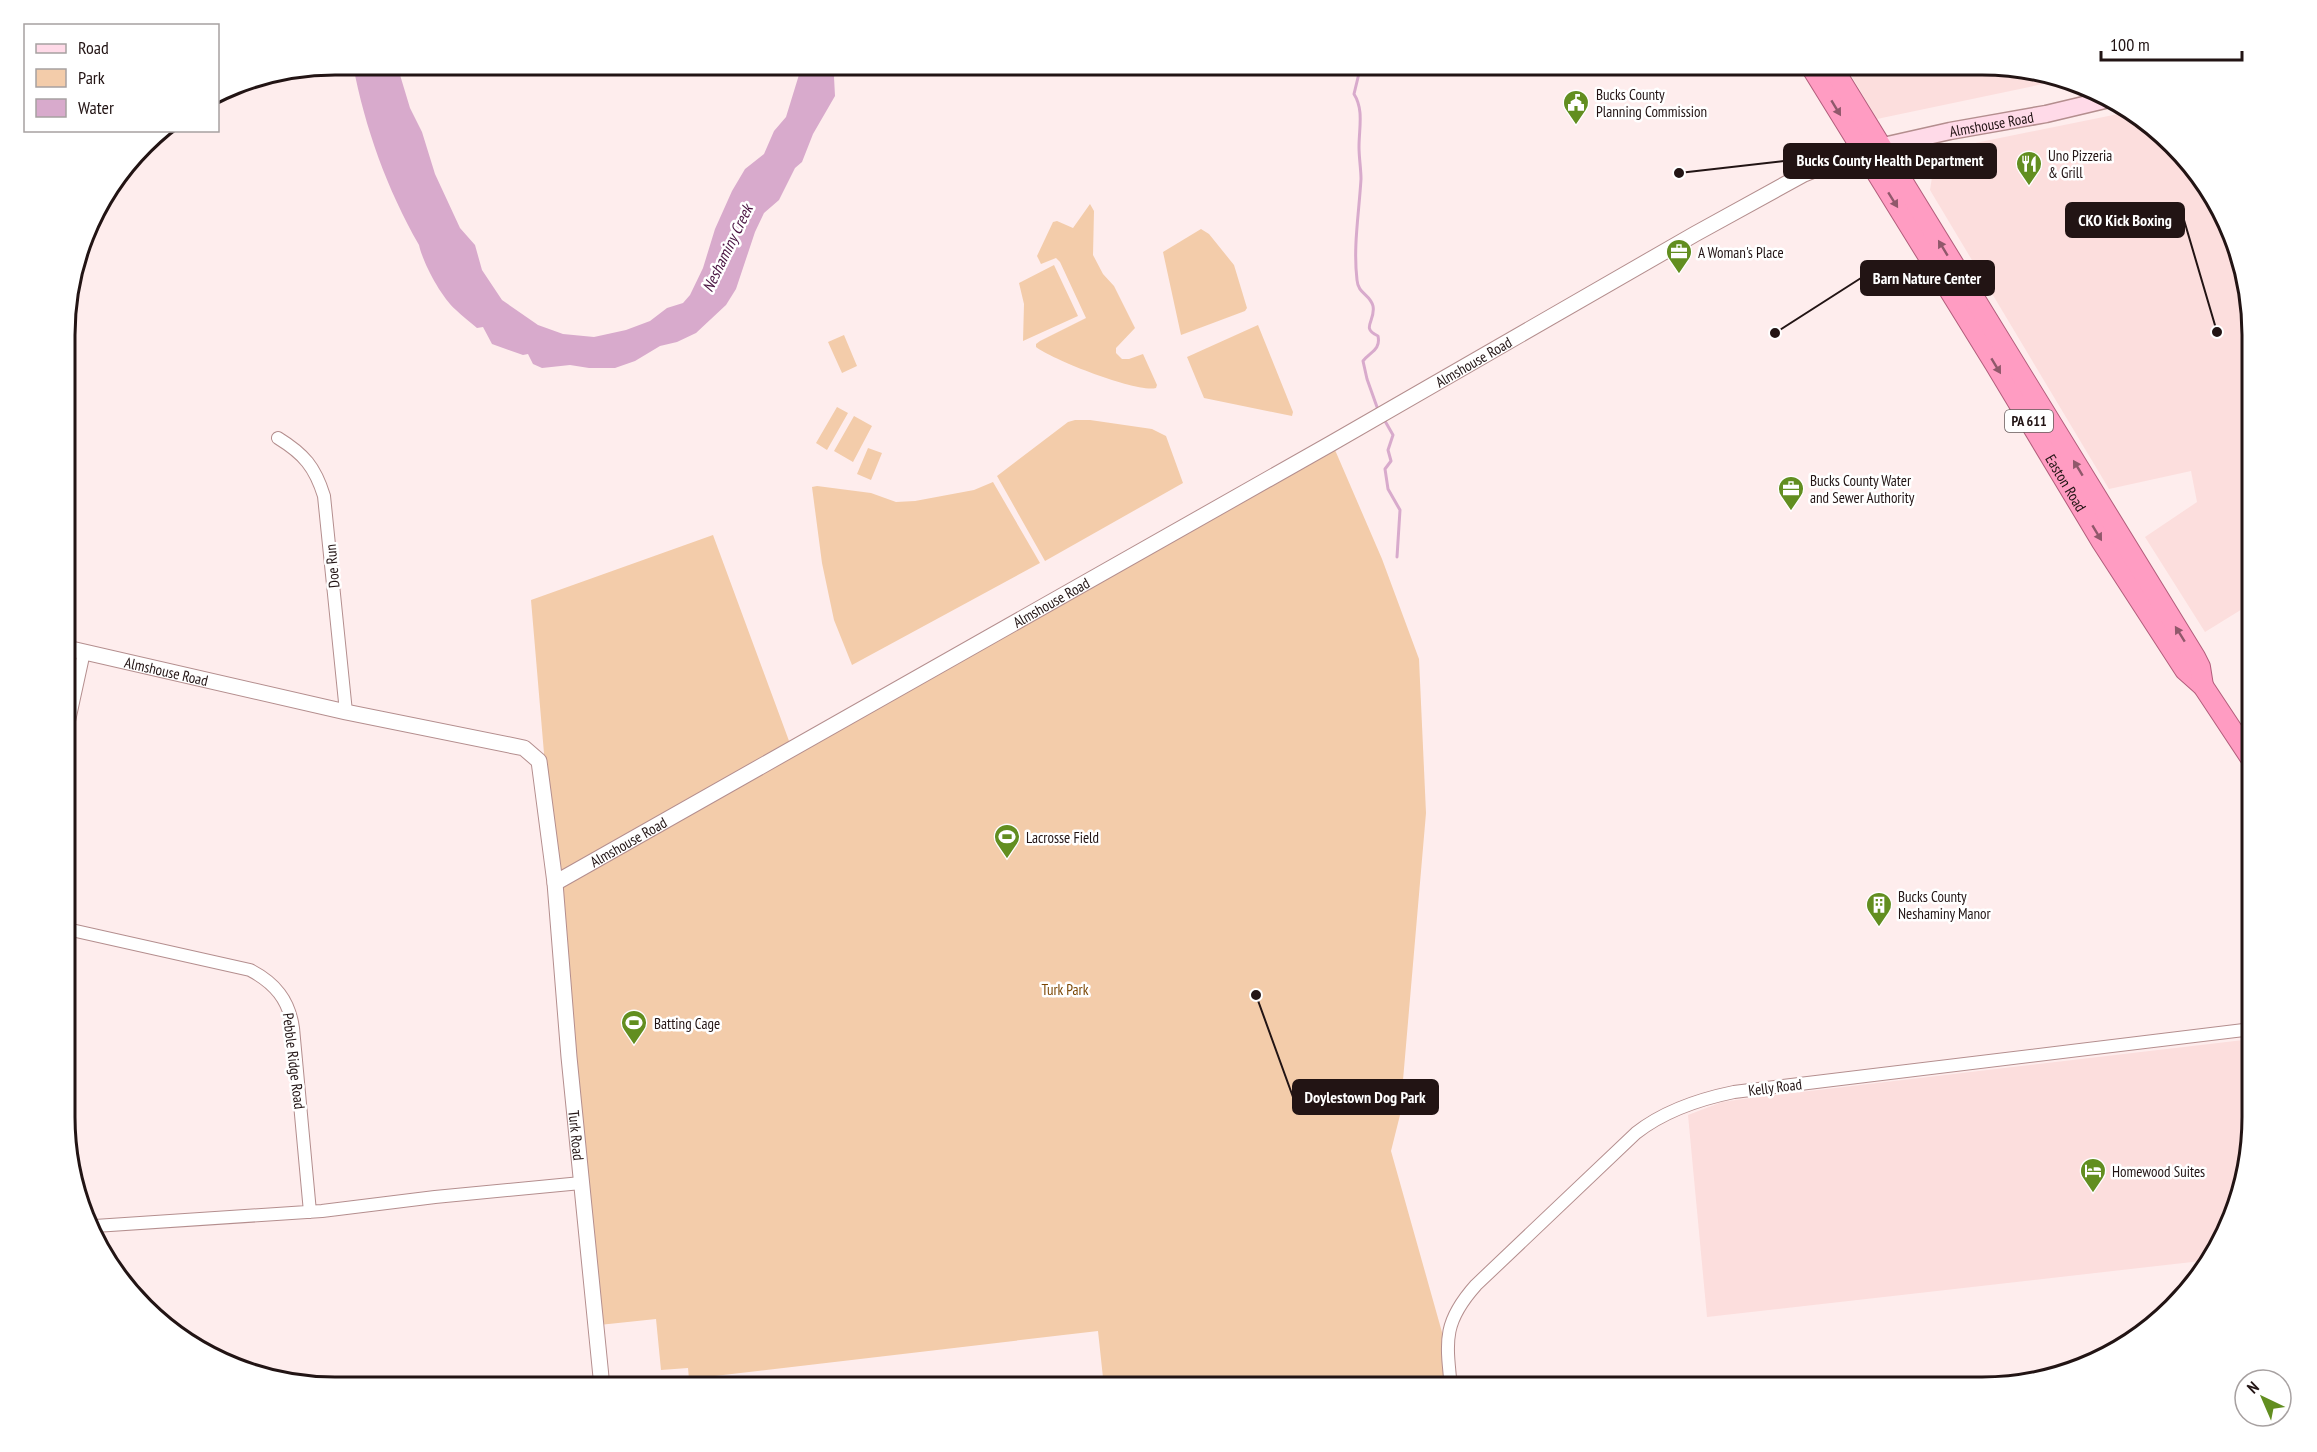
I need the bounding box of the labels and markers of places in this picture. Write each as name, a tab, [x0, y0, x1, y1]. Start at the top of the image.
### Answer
place label: Bucks County Planning Commission	[1596, 85, 1707, 121]
public building icon: Bucks County Planning Commission	[1561, 88, 1591, 126]
callout: Bucks County Health Department	[1784, 144, 1996, 178]
place label: Uno Pizzeria & Grill	[2048, 146, 2112, 182]
restaurant icon: Uno Pizzeria & Grill	[2014, 149, 2044, 187]
callout: CKO Kick Boxing	[2066, 203, 2184, 237]
office icon: A Woman's Place	[1664, 237, 1694, 275]
place label: A Woman's Place	[1698, 243, 1784, 262]
callout: Barn Nature Center	[1861, 261, 1994, 295]
place label: Bucks County Water and Sewer Authority	[1810, 471, 1915, 507]
office icon: Bucks County Water and Sewer Authority	[1776, 474, 1806, 512]
sports icon: Lacrosse Field	[992, 822, 1022, 860]
place label: Lacrosse Field	[1026, 828, 1099, 847]
place label: Bucks County Neshaminy Manor	[1898, 887, 1992, 923]
building icon: Bucks County Neshaminy Manor	[1864, 890, 1894, 928]
sports icon: Batting Cage	[619, 1008, 649, 1046]
place label: Batting Cage	[654, 1014, 720, 1033]
callout: Doylestown Dog Park	[1293, 1080, 1438, 1114]
hotel icon: Homewood Suites	[2078, 1156, 2108, 1194]
place label: Homewood Suites	[2112, 1162, 2205, 1181]

